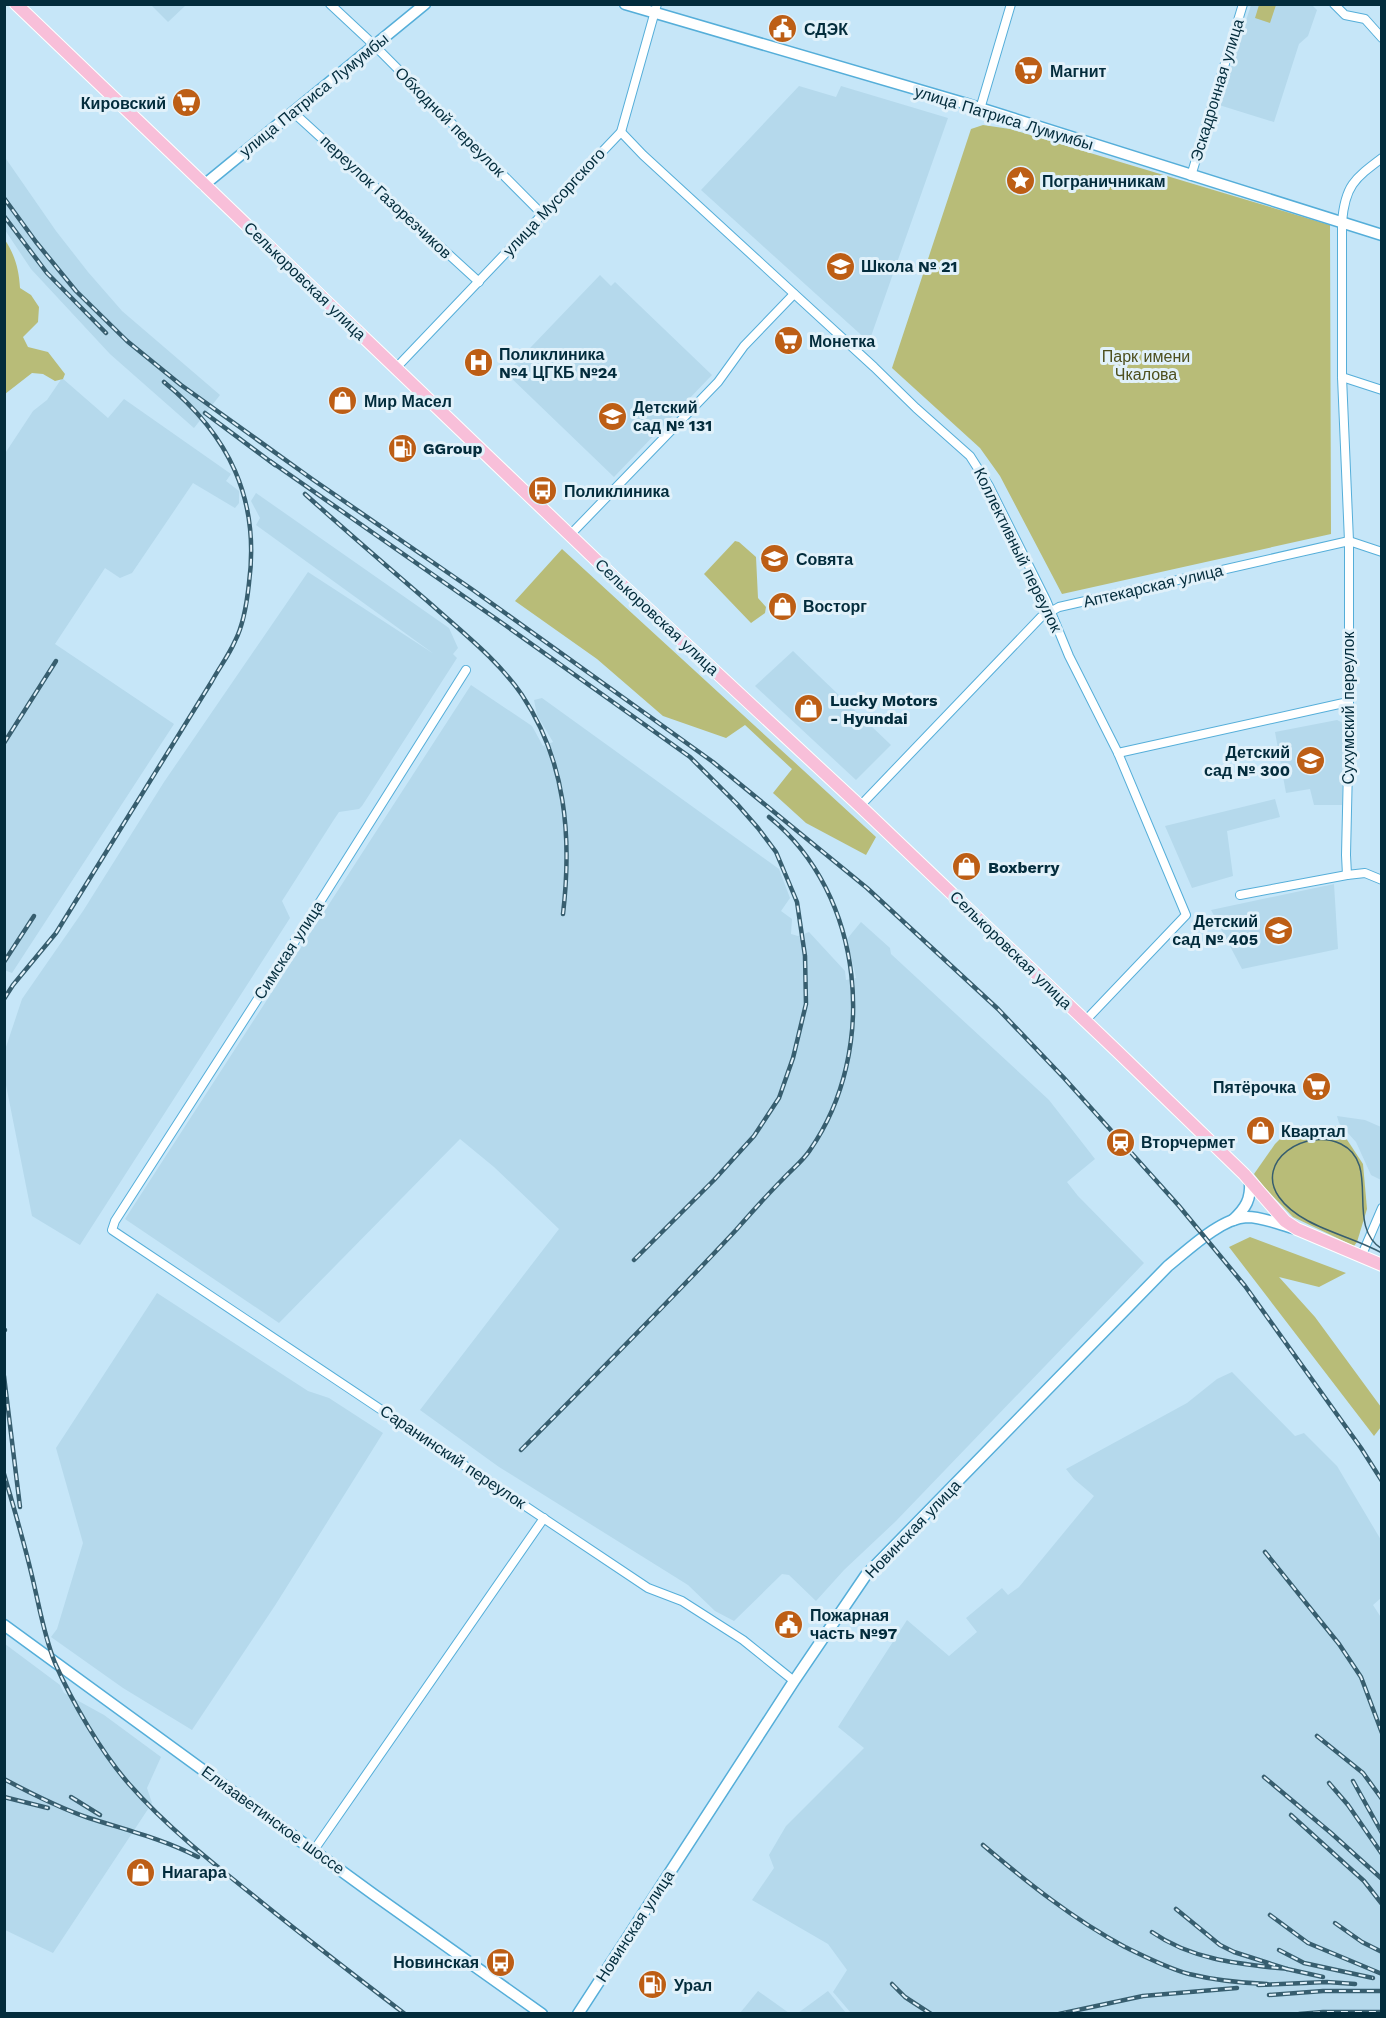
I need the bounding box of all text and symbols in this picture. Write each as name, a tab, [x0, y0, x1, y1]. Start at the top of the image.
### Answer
public building icon: СДЭК	[767, 13, 799, 45]
street label: Эскадронная улица	[1186, 17, 1248, 163]
place label: СДЭК	[804, 20, 848, 39]
street label: улица Патриса Лумумбы	[236, 29, 392, 161]
supermarket icon: Магнит	[1013, 55, 1045, 87]
place label: Магнит	[1050, 62, 1107, 81]
street label: Обходной переулок	[391, 63, 509, 181]
street label: улица Патриса Лумумбы	[912, 82, 1096, 154]
supermarket icon: Кировский	[171, 87, 203, 119]
place label: Кировский	[81, 94, 166, 113]
street label: переулок Газорезчиков	[316, 131, 456, 263]
street label: улица Мусоргского	[499, 144, 609, 260]
place icon: Пограничникам	[1005, 165, 1037, 197]
place label: Пограничникам	[1042, 172, 1166, 191]
street label: Селькоровская улица	[240, 218, 370, 344]
school or university icon: Школа № 21	[824, 250, 856, 282]
place label: Школа № 21	[861, 257, 958, 276]
supermarket icon: Монетка	[772, 325, 804, 357]
place label: Монетка	[809, 332, 875, 351]
place label: Поликлиника №4 ЦГКБ №24	[499, 345, 617, 382]
hospital icon: Поликлиника №4 ЦГКБ №24	[462, 347, 494, 379]
park label: Парк имени Чкалова	[1102, 347, 1190, 384]
shop icon: Мир Масел	[327, 385, 359, 417]
place label: Мир Масел	[364, 392, 452, 411]
place label: Детский сад № 131	[633, 398, 712, 435]
school or university icon: Детский сад № 131	[596, 400, 628, 432]
fuel station icon: GGroup	[386, 432, 418, 464]
place label: GGroup	[423, 439, 482, 458]
street label: Коллективный переулок	[970, 465, 1067, 636]
bus stop icon: Поликлиника	[527, 475, 559, 507]
place label: Поликлиника	[564, 482, 670, 501]
school or university icon: Совята	[759, 543, 791, 575]
place label: Совята	[796, 550, 853, 569]
street label: Селькоровская улица	[591, 555, 723, 679]
street label: Аптекарская улица	[1081, 561, 1225, 611]
shop icon: Восторг	[766, 590, 798, 622]
place label: Восторг	[803, 597, 867, 616]
street label: Сухумский переулок	[1339, 631, 1358, 784]
place label: Lucky Motors - Hyundai	[830, 691, 938, 728]
shop icon: Lucky Motors - Hyundai	[793, 693, 825, 725]
place label: Детский сад № 300	[1204, 743, 1290, 780]
school or university icon: Детский сад № 300	[1295, 745, 1327, 777]
shop icon: Boxberry	[951, 851, 983, 883]
place label: Boxberry	[988, 858, 1061, 877]
street label: Селькоровская улица	[946, 887, 1076, 1013]
street label: Симская улица	[250, 897, 328, 1003]
place label: Детский сад № 405	[1172, 912, 1258, 949]
school or university icon: Детский сад № 405	[1263, 914, 1295, 946]
supermarket icon: Пятёрочка	[1301, 1071, 1333, 1103]
place label: Пятёрочка	[1213, 1078, 1296, 1097]
shop icon: Квартал	[1244, 1115, 1276, 1147]
place label: Квартал	[1281, 1122, 1346, 1141]
station icon: Вторчермет	[1104, 1126, 1136, 1158]
place label: Вторчермет	[1141, 1133, 1235, 1152]
street label: Саранинский переулок	[377, 1401, 530, 1513]
street label: Новинская улица	[861, 1476, 965, 1582]
place label: Пожарная часть №97	[810, 1606, 897, 1643]
public building icon: Пожарная часть №97	[773, 1608, 805, 1640]
street label: Елизаветинское шоссе	[198, 1762, 348, 1878]
shop icon: Ниагара	[125, 1856, 157, 1888]
place label: Ниагара	[162, 1863, 227, 1882]
street label: Новинская улица	[592, 1867, 678, 1985]
bus stop icon: Новинская	[484, 1946, 516, 1978]
place label: Новинская	[393, 1953, 479, 1972]
fuel station icon: Урал	[637, 1969, 669, 2001]
place label: Урал	[674, 1976, 712, 1995]

